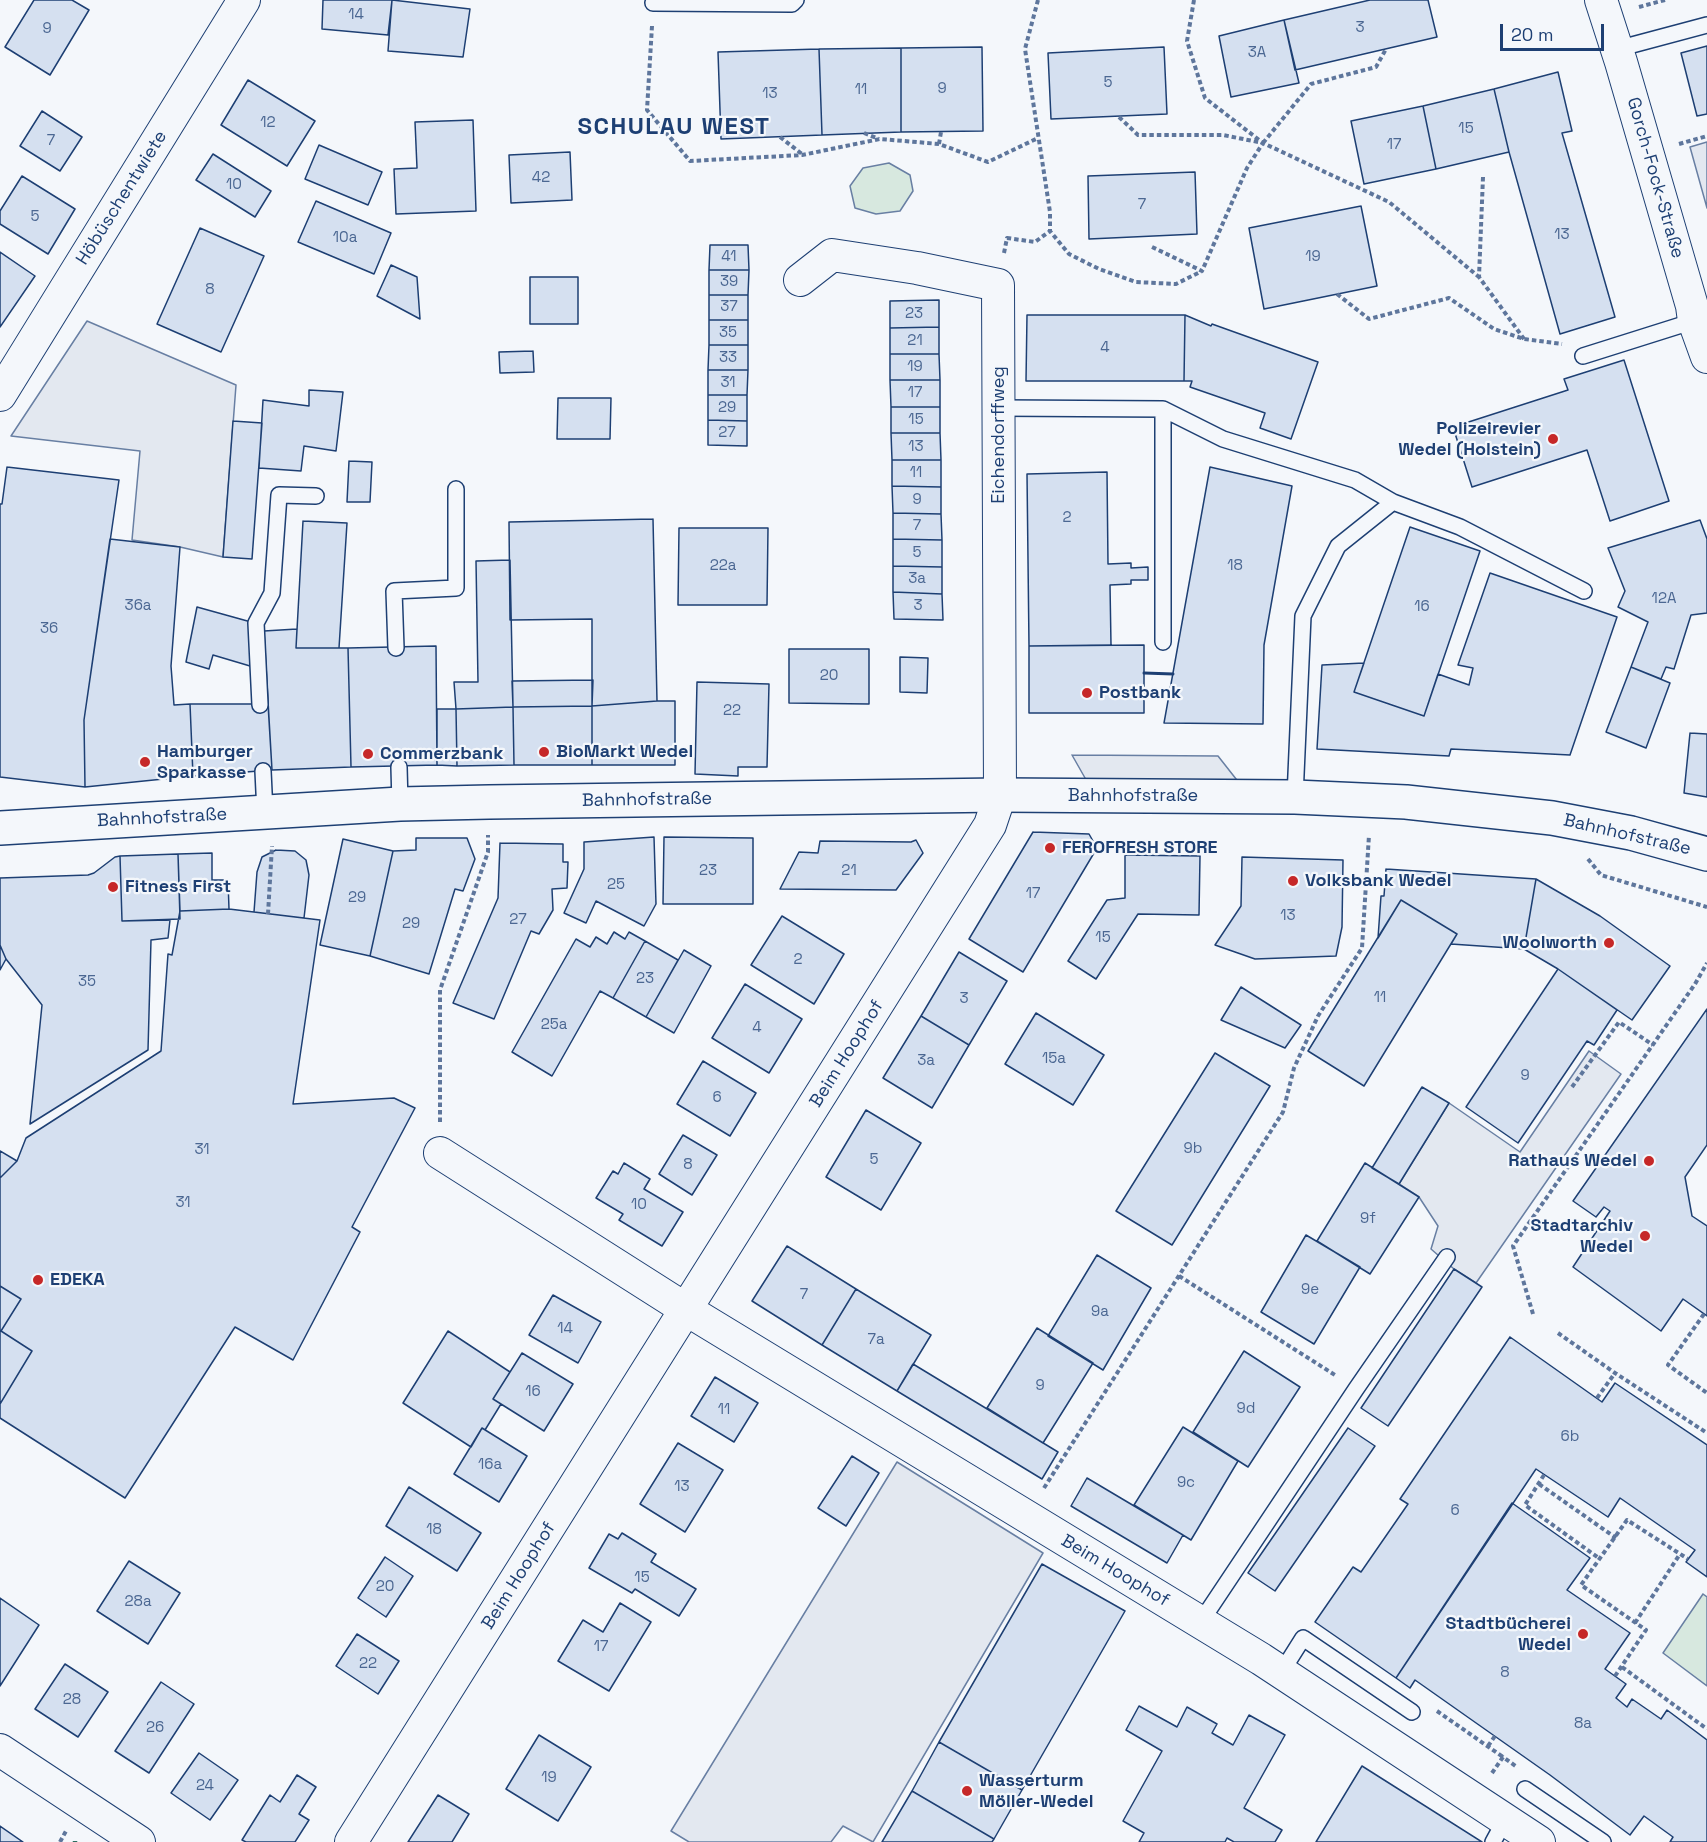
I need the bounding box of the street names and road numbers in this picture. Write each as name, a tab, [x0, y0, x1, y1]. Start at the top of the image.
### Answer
street label: Gorch-Fock-Straße	[1622, 95, 1688, 261]
street label: Höbüschentwiete	[72, 127, 172, 269]
street label: Eichendorffweg	[988, 366, 1010, 504]
street label: Bahnhofstraße	[1068, 785, 1198, 807]
street label: Bahnhofstraße	[582, 788, 712, 812]
street label: Bahnhofstraße	[96, 804, 228, 832]
street label: Bahnhofstraße	[1561, 810, 1693, 860]
street label: Beim Hoophof	[805, 996, 889, 1112]
street label: Beim Hoophof	[477, 1518, 561, 1634]
street label: Beim Hoophof	[1057, 1530, 1173, 1612]

